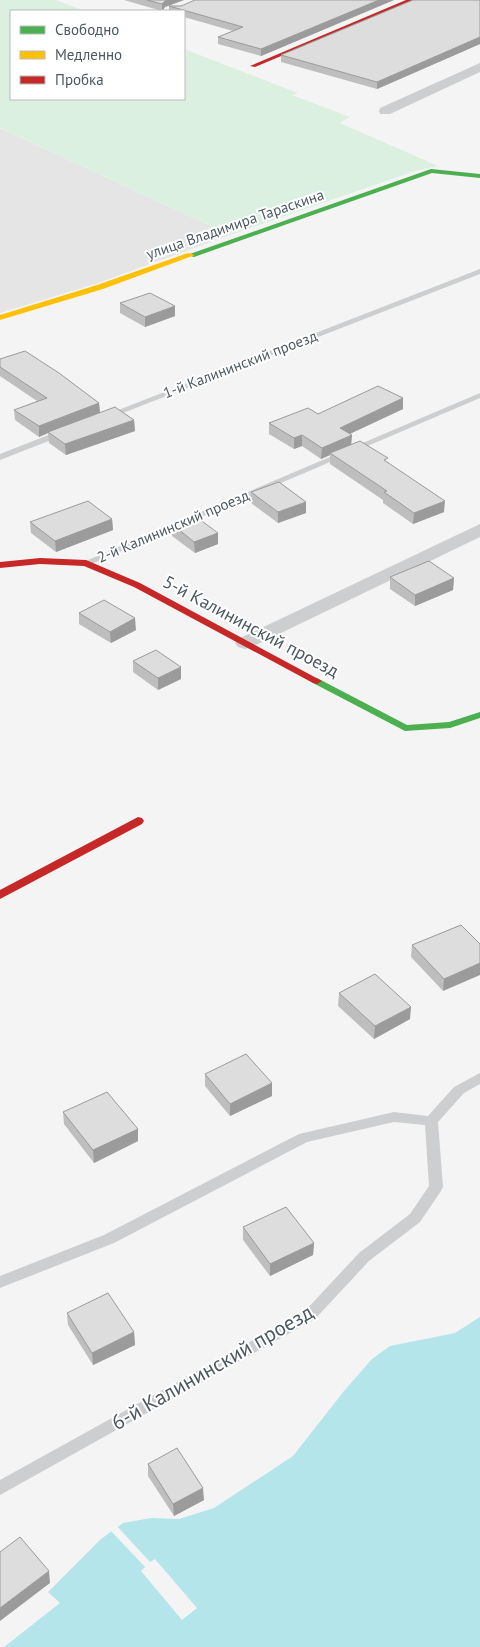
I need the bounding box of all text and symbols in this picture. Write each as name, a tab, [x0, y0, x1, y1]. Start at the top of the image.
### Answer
legend	[10, 10, 185, 100]
text: Свободно	[55, 20, 119, 39]
text: Медленно	[55, 45, 122, 64]
text: Пробка	[55, 70, 104, 89]
street label: улица Владимира Тараскина	[144, 185, 326, 263]
street label: 1-й Калининский проезд	[160, 326, 320, 402]
street label: 2-й Калининский проезд	[94, 485, 252, 567]
street label: 5-й Калининский проезд	[159, 570, 343, 682]
street label: 6-й Калининский проезд	[106, 1298, 318, 1436]

